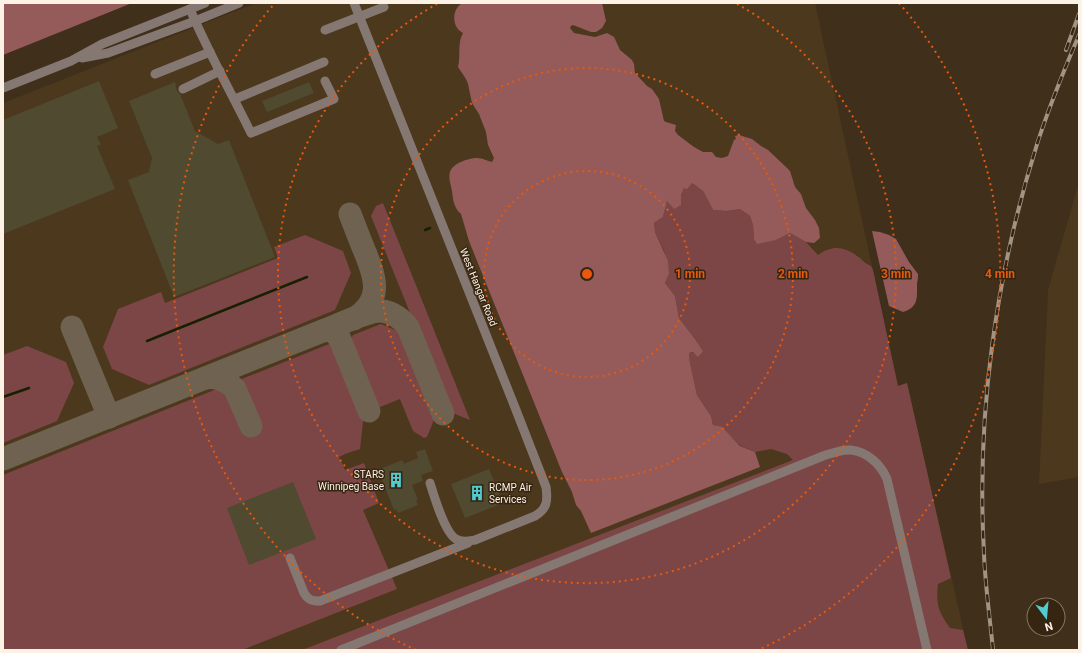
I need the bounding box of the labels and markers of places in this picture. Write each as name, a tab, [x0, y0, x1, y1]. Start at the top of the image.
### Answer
centre of rings	[580, 267, 594, 281]
place label: STARS Winnipeg Base	[318, 469, 384, 492]
building icon: STARS Winnipeg Base	[387, 471, 405, 489]
place label: RCMP Air Services	[489, 482, 532, 505]
building icon: RCMP Air Services	[468, 484, 486, 502]

